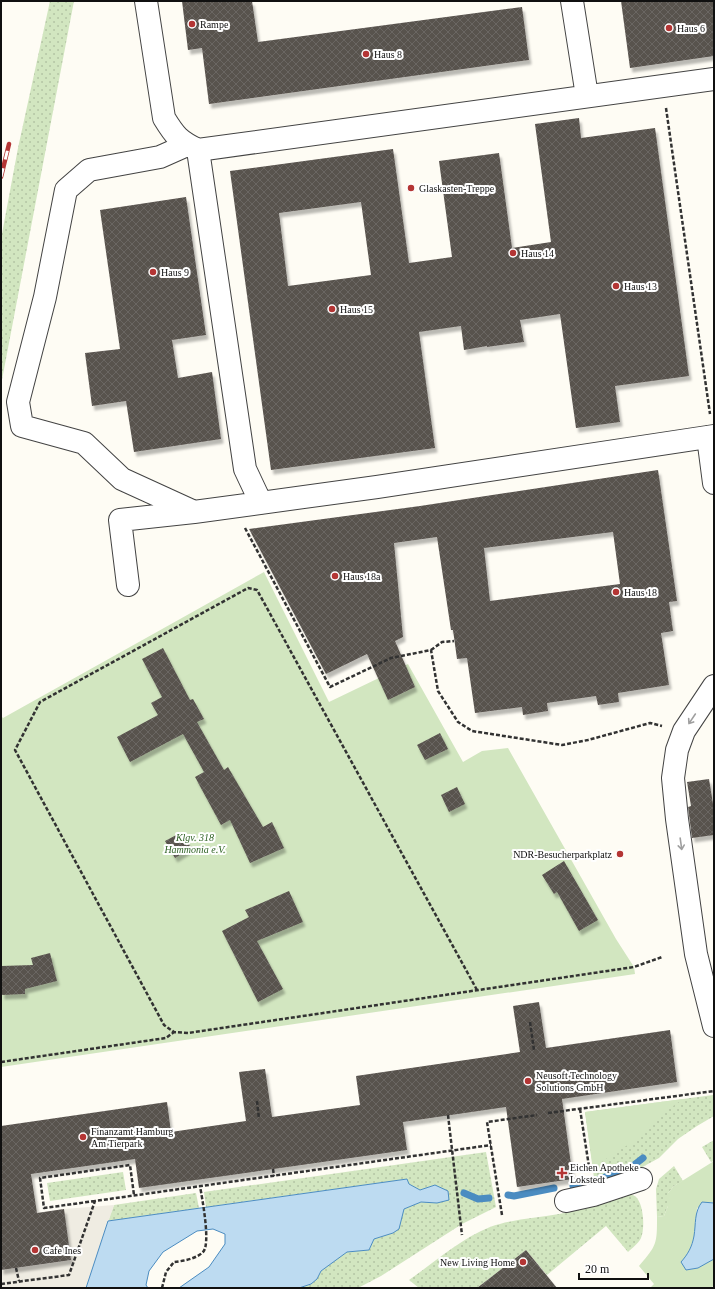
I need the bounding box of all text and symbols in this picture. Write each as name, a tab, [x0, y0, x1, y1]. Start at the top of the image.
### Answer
marker: Rampe	[187, 19, 197, 29]
place label: Rampe	[200, 19, 229, 30]
marker: Haus 6	[664, 23, 674, 33]
place label: Haus 6	[677, 23, 705, 34]
marker: Haus 8	[361, 49, 371, 59]
place label: Haus 8	[374, 49, 402, 60]
marker: Glaskasten-Treppe	[406, 183, 416, 193]
place label: Glaskasten-Treppe	[419, 183, 495, 194]
marker: Haus 14	[508, 248, 518, 258]
place label: Haus 14	[521, 248, 554, 259]
marker: Haus 9	[148, 267, 158, 277]
place label: Haus 9	[161, 267, 189, 278]
marker: Haus 13	[611, 281, 621, 291]
place label: Haus 13	[624, 281, 657, 292]
marker: Haus 15	[327, 304, 337, 314]
place label: Haus 15	[340, 304, 373, 315]
marker: Haus 18a	[330, 571, 340, 581]
place label: Haus 18a	[343, 571, 381, 582]
marker: Haus 18	[611, 587, 621, 597]
place label: Haus 18	[624, 587, 657, 598]
one-way arrow	[688, 713, 696, 724]
park label: Klgv. 318 Hammonia e.V.	[163, 832, 226, 855]
one-way arrow	[677, 837, 685, 850]
place label: NDR-Besucherparkplatz	[513, 849, 613, 860]
marker: NDR-Besucherparkplatz	[615, 849, 625, 859]
place label: Neusoft Technology Solutions GmbH	[536, 1070, 617, 1093]
marker: Neusoft Technology Solutions GmbH	[523, 1076, 533, 1086]
place label: Finanzamt Hamburg Am Tierpark	[91, 1126, 173, 1149]
marker: Finanzamt Hamburg Am Tierpark	[78, 1132, 88, 1142]
place label: Eichen Apotheke Lokstedt	[570, 1162, 639, 1185]
marker: Eichen Apotheke Lokstedt	[557, 1168, 567, 1178]
marker: Cafe Ines	[30, 1245, 40, 1255]
place label: Cafe Ines	[43, 1245, 81, 1256]
scale bar	[579, 1255, 648, 1281]
place label: New Living Home	[440, 1257, 516, 1268]
marker: New Living Home	[518, 1257, 528, 1267]
text: 20 m	[585, 1262, 610, 1276]

